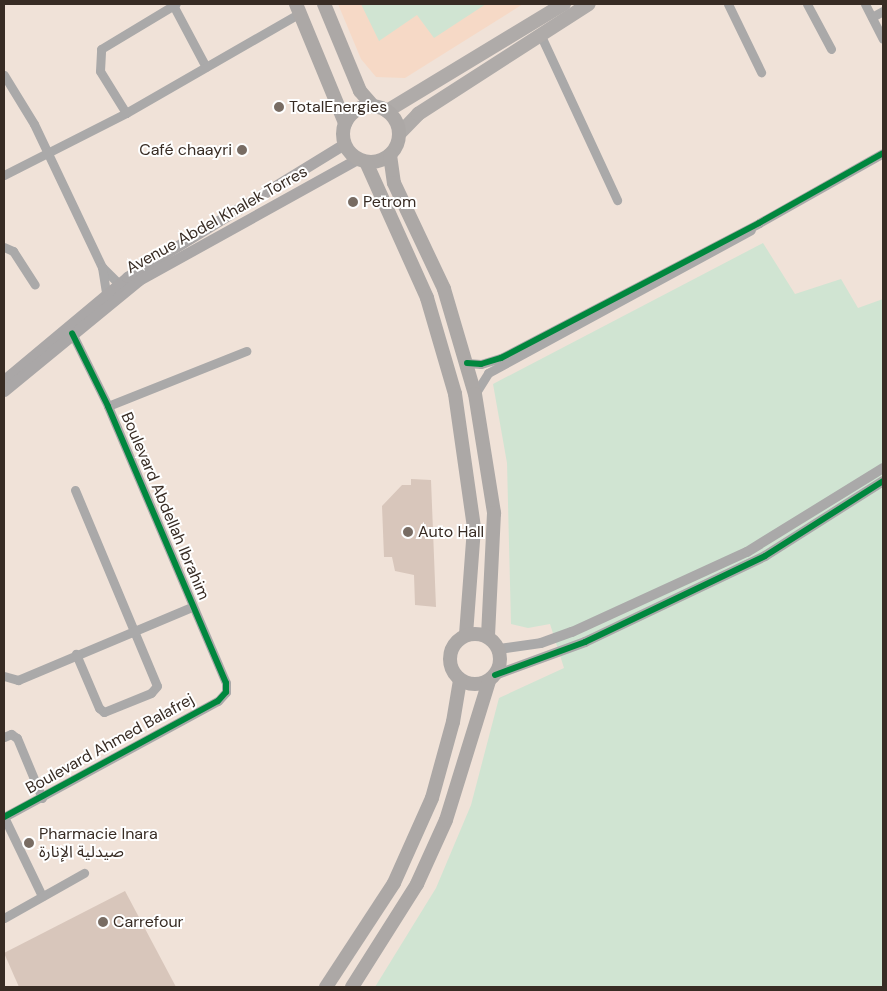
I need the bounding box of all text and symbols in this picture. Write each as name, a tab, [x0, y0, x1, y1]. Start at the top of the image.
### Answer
place label: TotalEnergies	[289, 97, 387, 117]
marker: TotalEnergies	[273, 101, 285, 113]
place label: Café chaayri	[139, 140, 232, 160]
marker: Café chaayri	[236, 144, 248, 156]
street label: Avenue Abdel Khalek Torres	[123, 162, 311, 278]
place label: Petrom	[363, 192, 416, 212]
marker: Petrom	[347, 196, 359, 208]
street label: Boulevard Abdellah Ibrahim	[117, 409, 213, 603]
place label: Auto Hall	[418, 522, 484, 542]
marker: Auto Hall	[402, 526, 414, 538]
street label: Boulevard Ahmed Balafrej	[23, 690, 197, 798]
place label: Pharmacie Inara صيدلية الإنارة	[39, 824, 158, 862]
marker: Pharmacie Inara صيدلية الإنارة	[23, 837, 35, 849]
place label: Carrefour	[113, 912, 183, 932]
marker: Carrefour	[97, 916, 109, 928]

